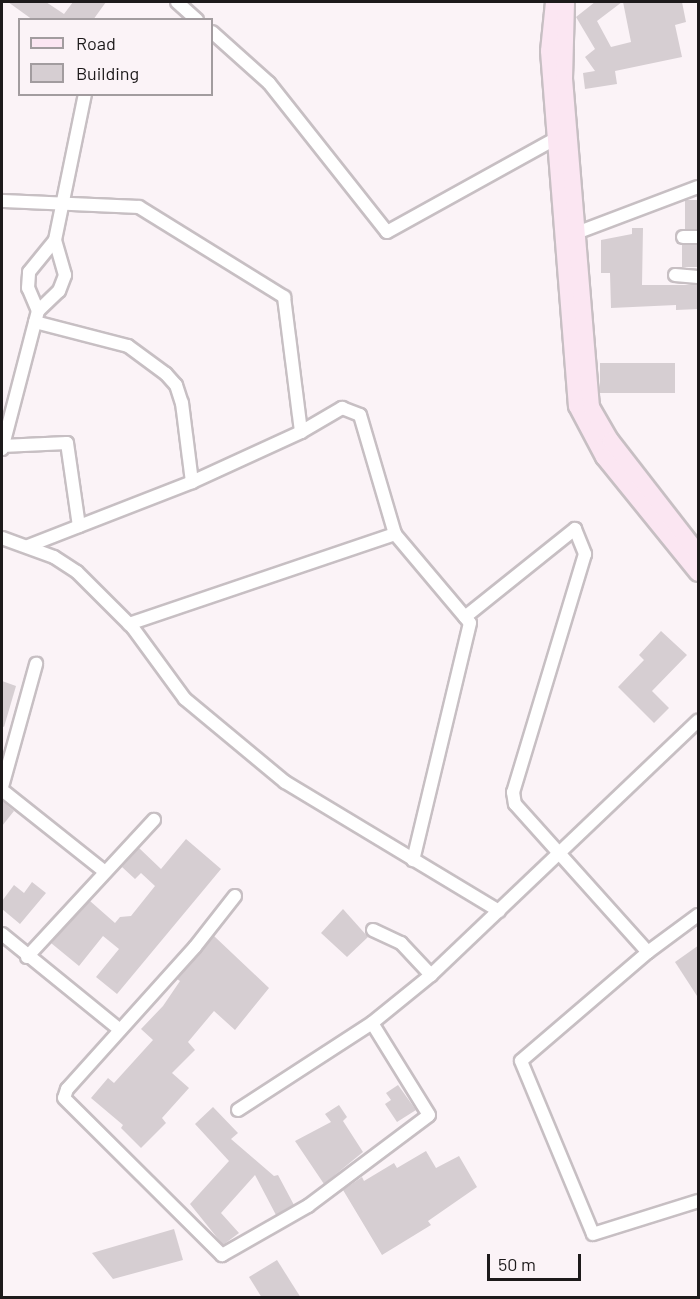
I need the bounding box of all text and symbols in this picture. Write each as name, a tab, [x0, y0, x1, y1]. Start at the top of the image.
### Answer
legend	[18, 18, 213, 96]
text: Road	[76, 32, 116, 54]
text: Building	[76, 62, 139, 84]
scale bar	[490, 1242, 584, 1280]
text: 50 m	[498, 1253, 536, 1275]

